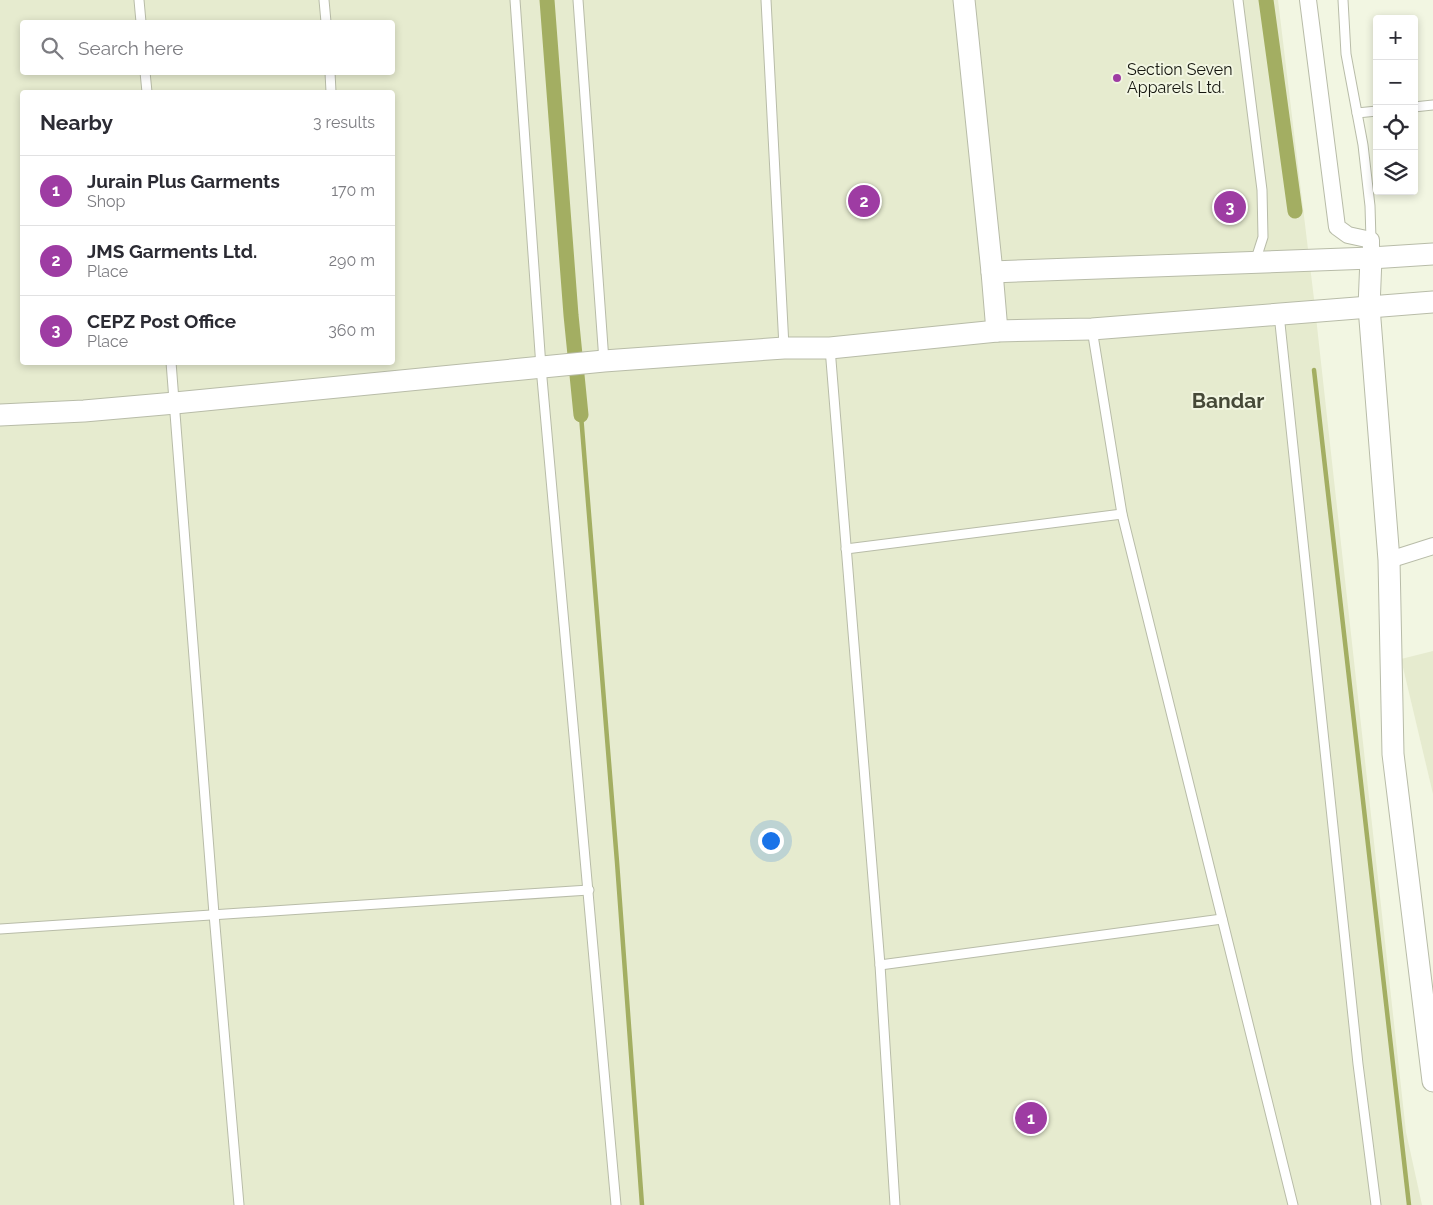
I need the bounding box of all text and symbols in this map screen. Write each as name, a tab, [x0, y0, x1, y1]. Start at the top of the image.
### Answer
map controls	[1373, 15, 1418, 195]
button: +	[1373, 15, 1418, 60]
search box	[20, 20, 395, 75]
icon: search	[38, 34, 66, 62]
text: Search here	[78, 37, 184, 59]
place label: Section Seven Apparels Ltd.	[1127, 60, 1233, 97]
button: −	[1373, 60, 1418, 105]
marker: Section Seven Apparels Ltd.	[1111, 72, 1123, 84]
button: locate	[1373, 105, 1418, 150]
text: Nearby	[40, 110, 113, 135]
text: 3 results	[313, 113, 375, 132]
button: layers	[1373, 150, 1418, 195]
text: Jurain Plus Garments	[87, 170, 280, 192]
text: 1	[52, 181, 60, 200]
text: 170 m	[331, 181, 375, 200]
pin: 2	[848, 182, 880, 220]
pin: 3	[1214, 188, 1246, 226]
text: Shop	[87, 192, 125, 211]
text: JMS Garments Ltd.	[87, 240, 257, 262]
text: 2	[51, 251, 61, 270]
text: 290 m	[329, 251, 375, 270]
text: Place	[87, 262, 128, 281]
text: CEPZ Post Office	[87, 310, 236, 332]
text: 3	[52, 321, 60, 340]
text: 360 m	[328, 321, 375, 340]
text: Place	[87, 332, 128, 351]
district label: Bandar	[1192, 388, 1264, 413]
your location	[758, 828, 784, 854]
pin: 1	[1015, 1099, 1047, 1137]

